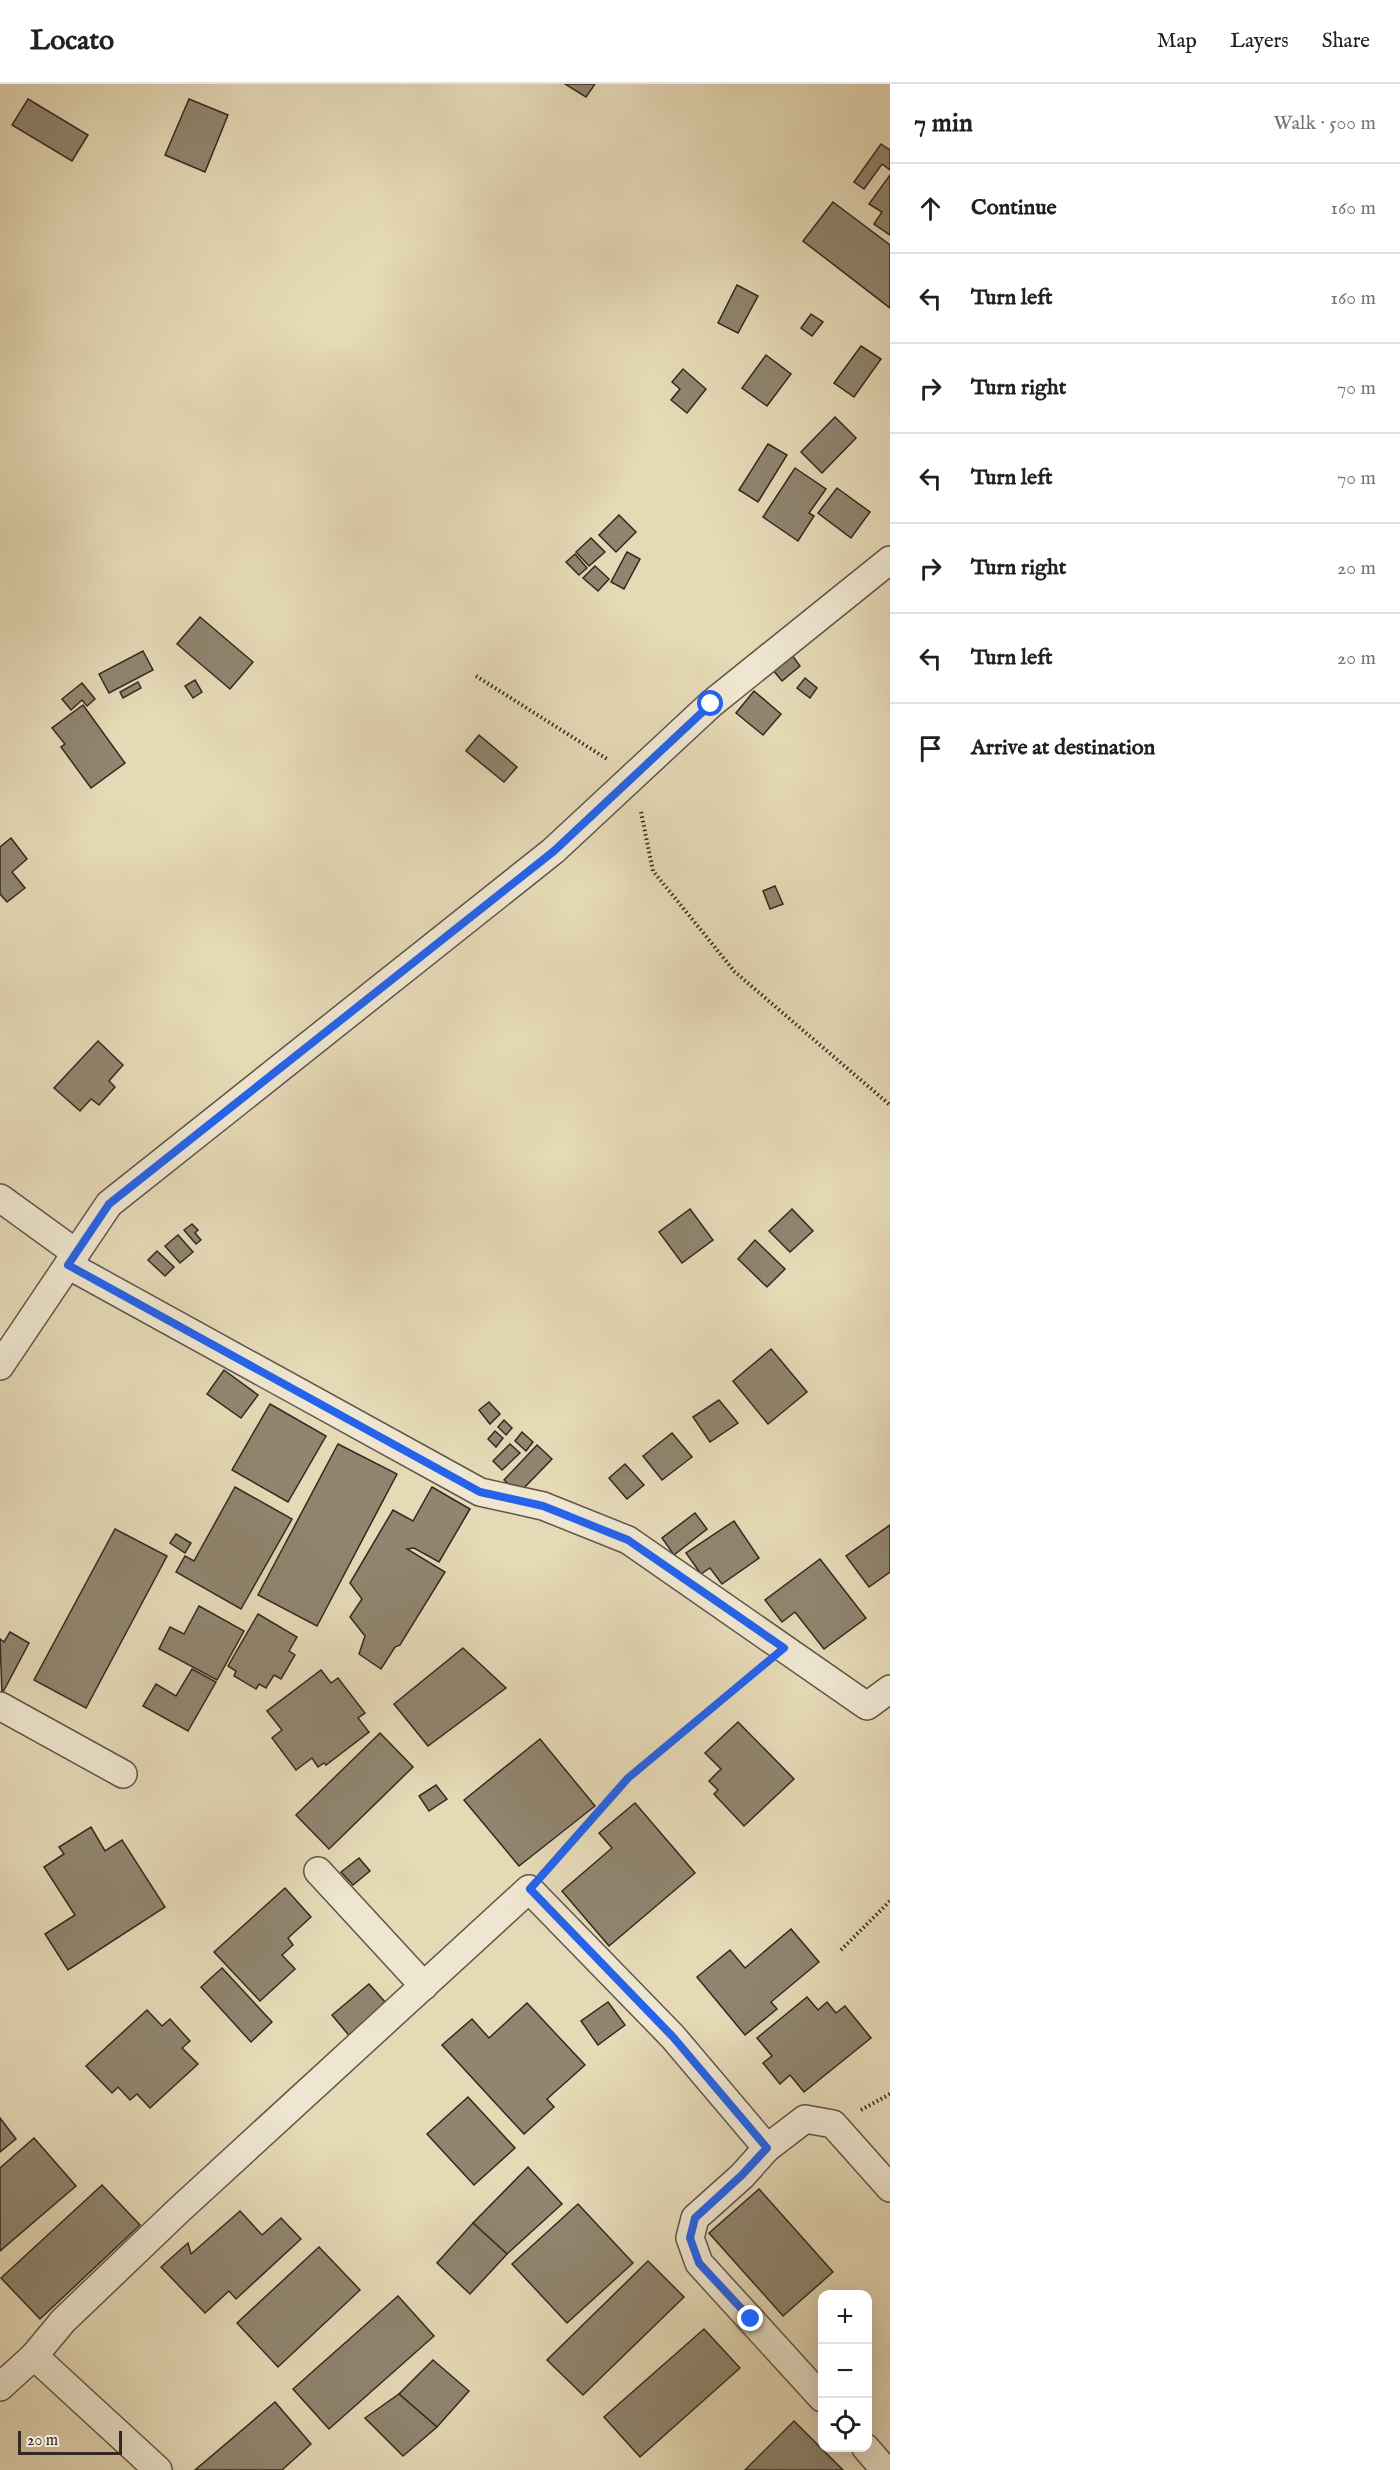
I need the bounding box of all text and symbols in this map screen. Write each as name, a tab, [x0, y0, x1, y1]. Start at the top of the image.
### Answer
text: Locato	[30, 24, 114, 59]
text: Map	[1157, 28, 1197, 55]
text: Layers	[1230, 28, 1289, 55]
text: Share	[1322, 28, 1370, 55]
text: 7 min	[914, 107, 973, 140]
text: Walk · 500 m	[1274, 111, 1376, 136]
icon: ahead	[914, 192, 947, 225]
text: Continue	[971, 194, 1057, 222]
text: 160 m	[1330, 196, 1376, 221]
icon: left	[914, 282, 947, 315]
text: Turn left	[971, 284, 1053, 312]
text: 160 m	[1330, 286, 1376, 311]
icon: right	[914, 372, 947, 405]
text: Turn right	[971, 374, 1066, 402]
text: 70 m	[1337, 376, 1376, 401]
icon: left	[914, 462, 947, 495]
text: Turn left	[971, 464, 1053, 492]
text: 70 m	[1337, 466, 1376, 491]
icon: right	[914, 552, 947, 585]
text: Turn right	[971, 554, 1066, 582]
text: 20 m	[1337, 556, 1376, 581]
icon: left	[914, 642, 947, 675]
text: Turn left	[971, 644, 1053, 672]
text: 20 m	[1337, 646, 1376, 671]
route start	[697, 690, 723, 716]
icon: arrive	[914, 732, 947, 765]
text: Arrive at destination	[971, 734, 1155, 762]
map controls	[818, 2290, 872, 2452]
button: +	[818, 2290, 872, 2344]
route end	[737, 2305, 763, 2331]
button: −	[818, 2344, 872, 2398]
button: locate	[818, 2398, 872, 2452]
scale bar	[18, 2428, 122, 2456]
text: 20 m	[27, 2431, 58, 2451]

